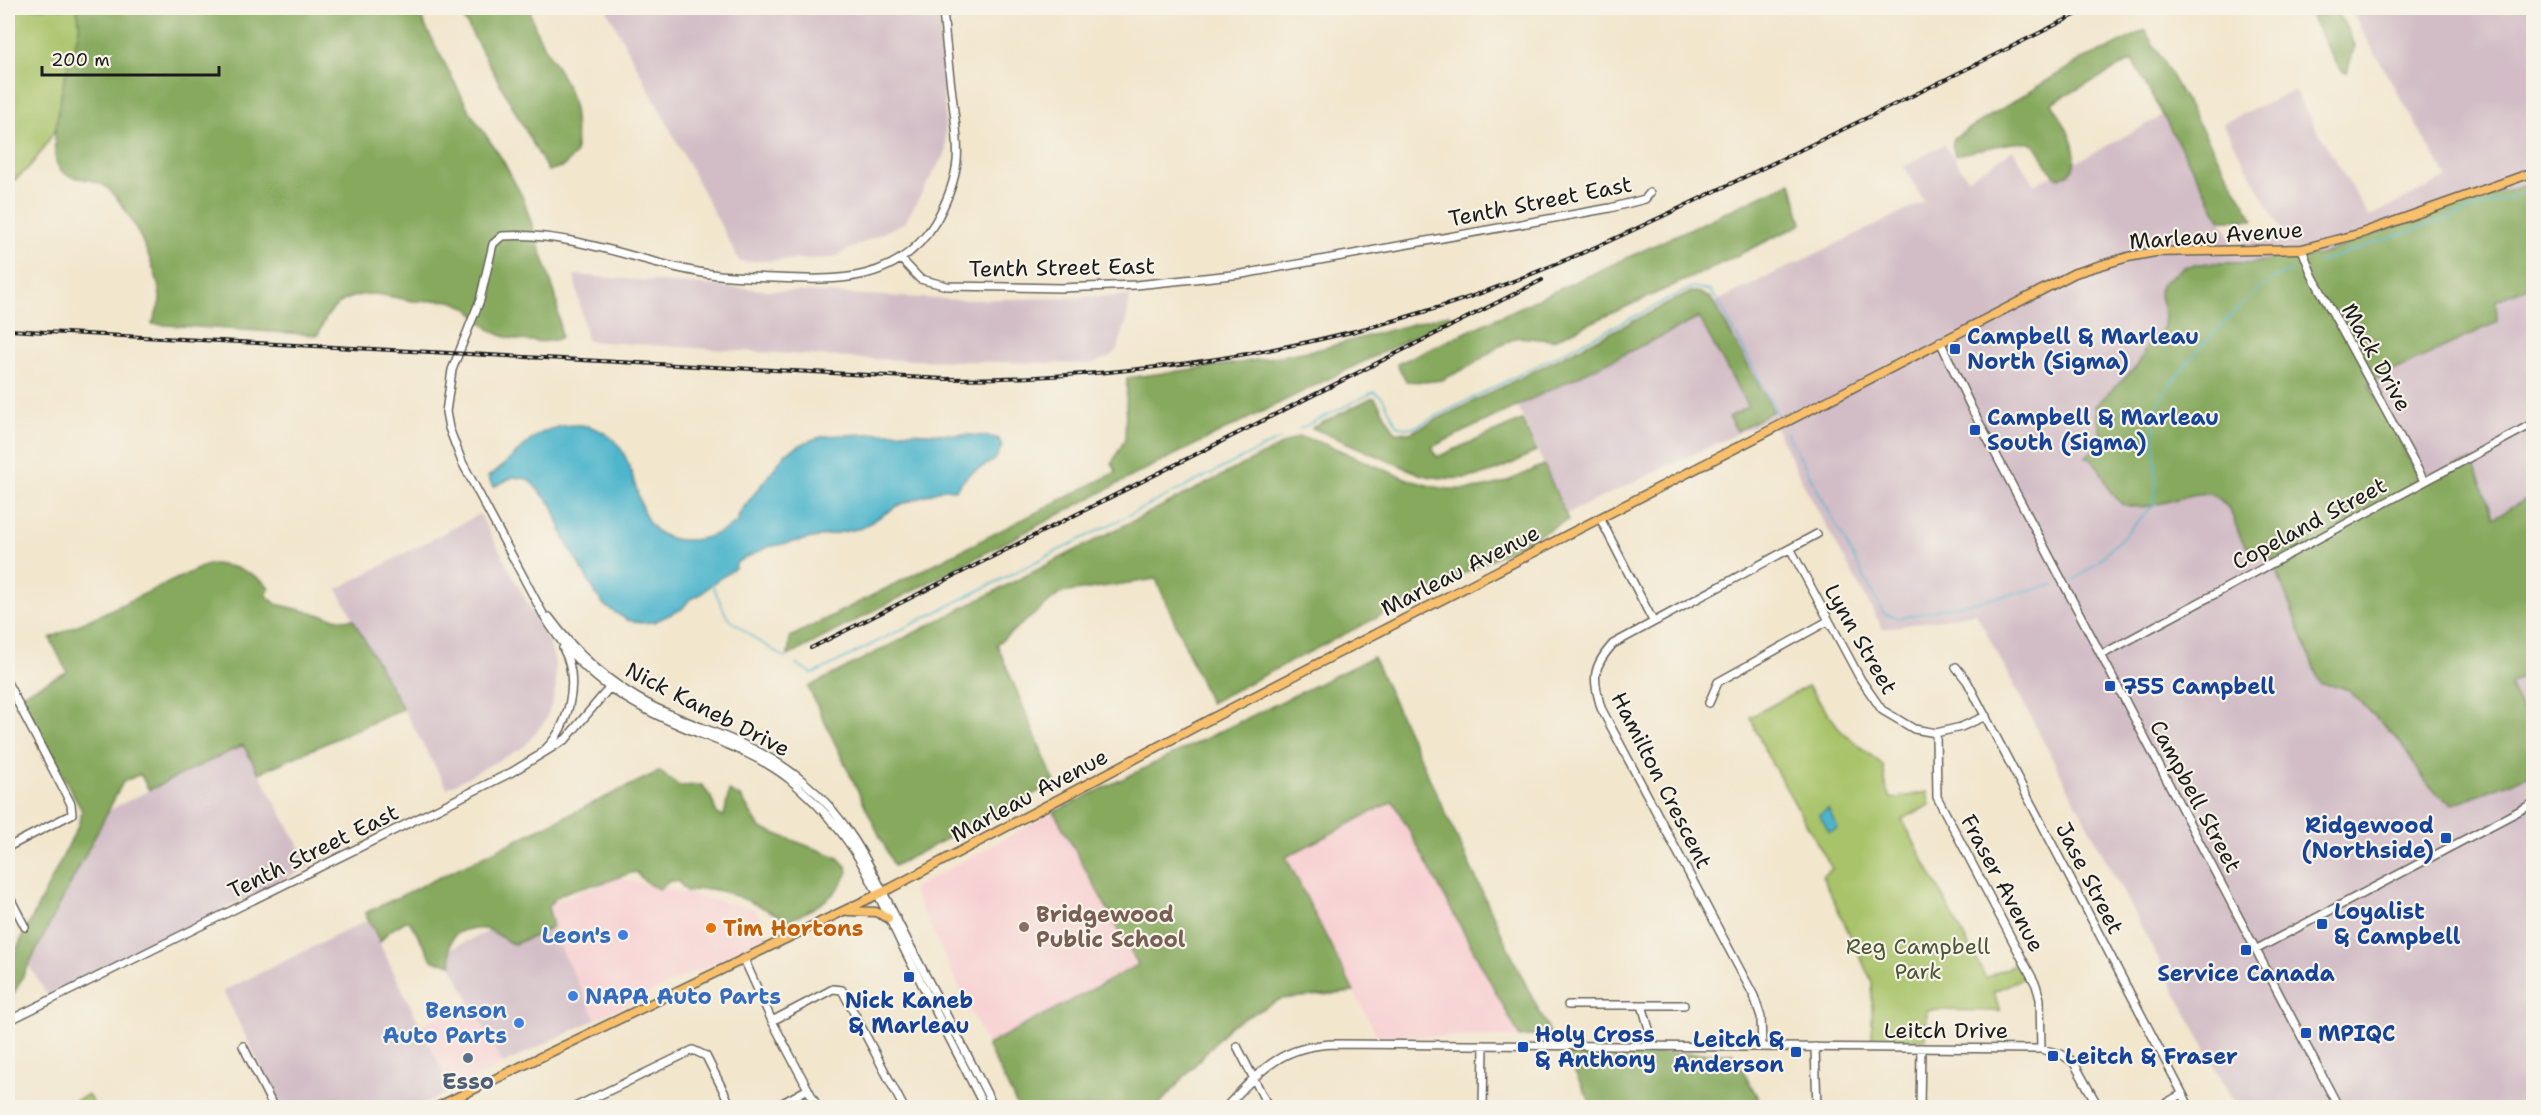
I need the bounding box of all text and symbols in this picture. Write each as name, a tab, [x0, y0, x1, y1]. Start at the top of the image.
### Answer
scale bar	[42, 39, 219, 77]
text: 200 m	[51, 48, 110, 72]
street label: Tenth Street East	[1446, 169, 1634, 233]
street label: Marleau Avenue	[2128, 215, 2304, 256]
street label: Tenth Street East	[969, 251, 1155, 284]
street label: Mack Drive	[2335, 298, 2418, 417]
place label: Campbell & Marleau North (Sigma)	[1967, 322, 2199, 376]
marker: Campbell & Marleau North (Sigma)	[1948, 342, 1962, 356]
place label: Campbell & Marleau South (Sigma)	[1987, 403, 2219, 457]
marker: Campbell & Marleau South (Sigma)	[1968, 423, 1982, 437]
street label: Copeland Street	[2227, 471, 2391, 576]
street label: Marleau Avenue	[1376, 518, 1544, 623]
street label: Lynn Street	[1817, 579, 1904, 700]
street label: Nick Kaneb Drive	[621, 655, 795, 763]
place label: 755 Campbell	[2122, 672, 2276, 701]
marker: 755 Campbell	[2103, 679, 2117, 693]
street label: Hamilton Crescent	[1605, 687, 1719, 873]
street label: Campbell Street	[2143, 715, 2248, 878]
street label: Marleau Avenue	[946, 742, 1113, 849]
street label: Tenth Street East	[223, 798, 403, 905]
street label: Fraser Avenue	[1954, 809, 2051, 957]
place label: Ridgewood (Northside)	[2302, 811, 2434, 865]
street label: Jase Street	[2049, 817, 2130, 939]
marker: Ridgewood (Northside)	[2439, 831, 2453, 845]
place label: Loyalist & Campbell	[2334, 897, 2461, 951]
place label: Bridgewood Public School	[1036, 900, 1186, 954]
place label: Tim Hortons	[723, 914, 863, 943]
marker: Loyalist & Campbell	[2315, 917, 2329, 931]
marker: Bridgewood Public School	[1017, 920, 1031, 934]
place label: Leon's	[542, 921, 611, 950]
marker: Tim Hortons	[704, 921, 718, 935]
marker: Leon's	[616, 928, 630, 942]
park label: Reg Campbell Park	[1846, 932, 1991, 986]
marker: Service Canada	[2239, 943, 2253, 957]
place label: Service Canada	[2157, 959, 2335, 988]
marker: Nick Kaneb & Marleau	[902, 970, 916, 984]
place label: NAPA Auto Parts	[585, 982, 781, 1011]
place label: Nick Kaneb & Marleau	[845, 986, 973, 1040]
marker: NAPA Auto Parts	[566, 989, 580, 1003]
place label: Benson Auto Parts	[382, 996, 507, 1050]
marker: Benson Auto Parts	[512, 1016, 526, 1030]
street label: Leitch Drive	[1884, 1016, 2008, 1045]
place label: MPIQC	[2318, 1019, 2396, 1048]
place label: Holy Cross & Anthony	[1535, 1020, 1656, 1074]
place label: Leitch & Anderson	[1673, 1025, 1784, 1079]
marker: MPIQC	[2299, 1026, 2313, 1040]
marker: Holy Cross & Anthony	[1516, 1040, 1530, 1054]
place label: Leitch & Fraser	[2065, 1042, 2238, 1071]
marker: Leitch & Anderson	[1789, 1045, 1803, 1059]
marker: Leitch & Fraser	[2046, 1049, 2060, 1063]
marker: Esso	[461, 1051, 475, 1065]
place label: Esso	[442, 1067, 494, 1096]

